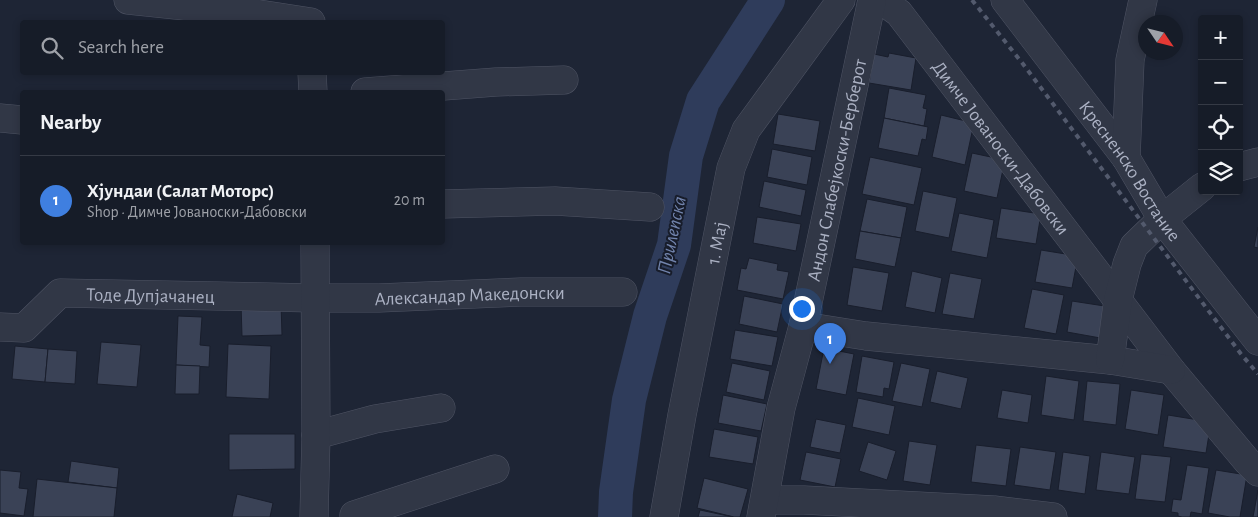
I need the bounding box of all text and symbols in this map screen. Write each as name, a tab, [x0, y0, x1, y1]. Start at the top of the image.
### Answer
north arrow	[1138, 15, 1183, 60]
map controls	[1198, 15, 1243, 195]
button: +	[1198, 15, 1243, 60]
search box	[20, 20, 445, 75]
icon: search	[38, 34, 66, 62]
text: Search here	[78, 38, 164, 57]
street label: Андон Слабејкоски-Берберот	[805, 57, 870, 283]
street label: Димче Јованоски-Дабовски	[928, 58, 1072, 239]
button: −	[1198, 60, 1243, 105]
street label: Кресненско Востание	[1075, 98, 1184, 245]
button: locate	[1198, 105, 1243, 150]
text: Nearby	[40, 112, 101, 133]
button: layers	[1198, 150, 1243, 195]
text: Хјундаи (Салат Моторс)	[87, 182, 274, 201]
text: 1	[53, 192, 59, 208]
text: 20 m	[394, 192, 425, 208]
water label: Прилепска	[654, 195, 690, 276]
text: Shop · Димче Јованоски-Дабовски	[87, 204, 307, 220]
street label: 1. Мај	[704, 220, 731, 266]
street label: Александар Македонски	[374, 284, 565, 309]
street label: Тоде Дупјачанец	[86, 286, 215, 307]
your location	[789, 296, 815, 322]
pin: 1	[814, 323, 846, 364]

